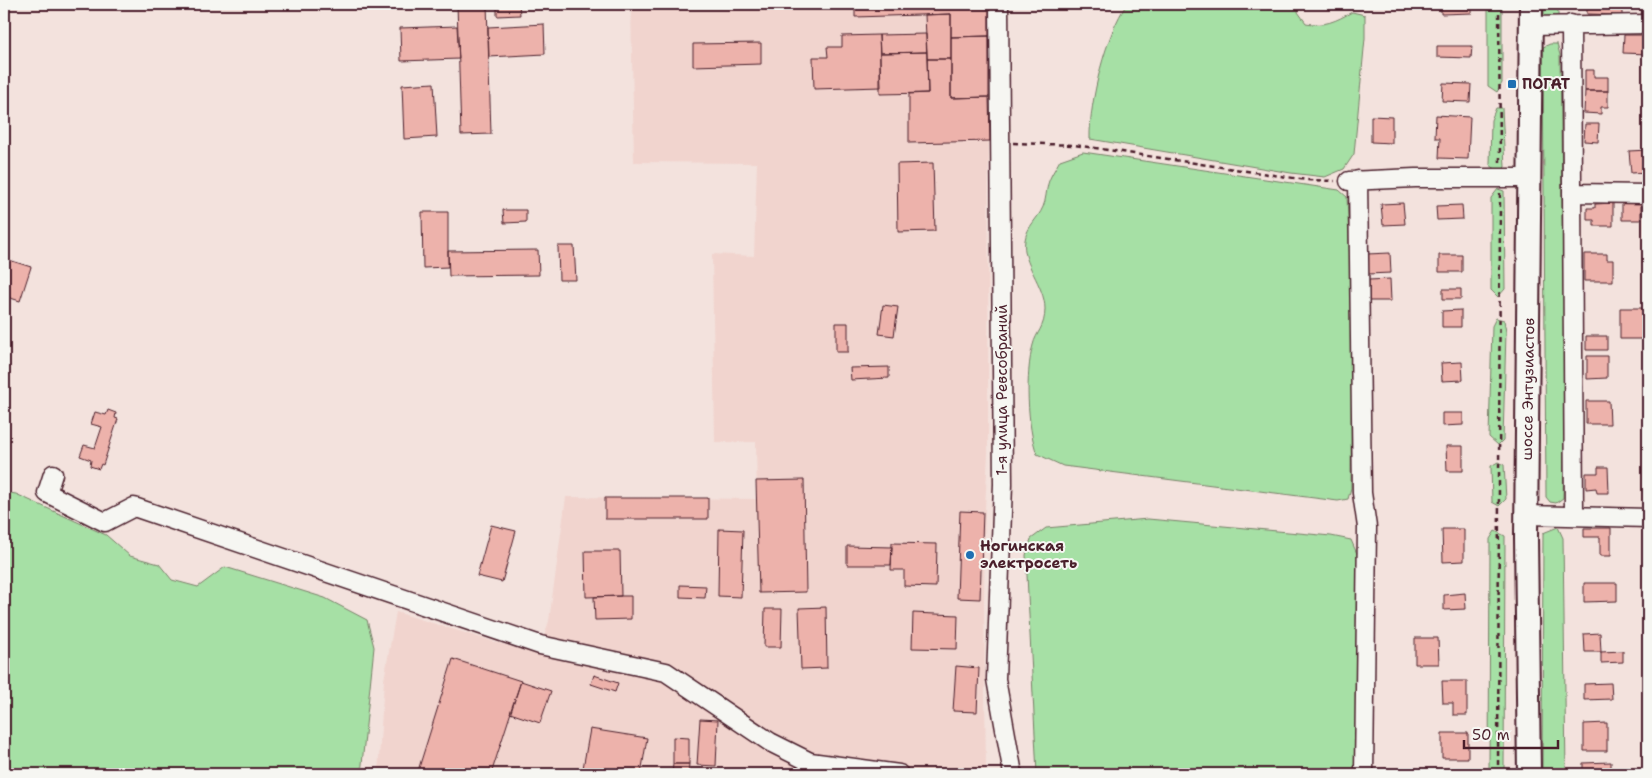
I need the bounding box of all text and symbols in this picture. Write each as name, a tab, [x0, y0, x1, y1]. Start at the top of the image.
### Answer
place label: ПОГАТ	[1522, 74, 1571, 94]
marker: ПОГАТ	[1506, 78, 1518, 90]
street label: 1-я улица Ревсобраний	[992, 304, 1012, 476]
street label: шоссе Энтузиастов	[1517, 317, 1539, 461]
place label: Ногинская электросеть	[980, 536, 1077, 573]
marker: Ногинская электросеть	[964, 549, 976, 561]
scale bar	[1464, 718, 1558, 750]
text: 50 m	[1472, 725, 1510, 745]

